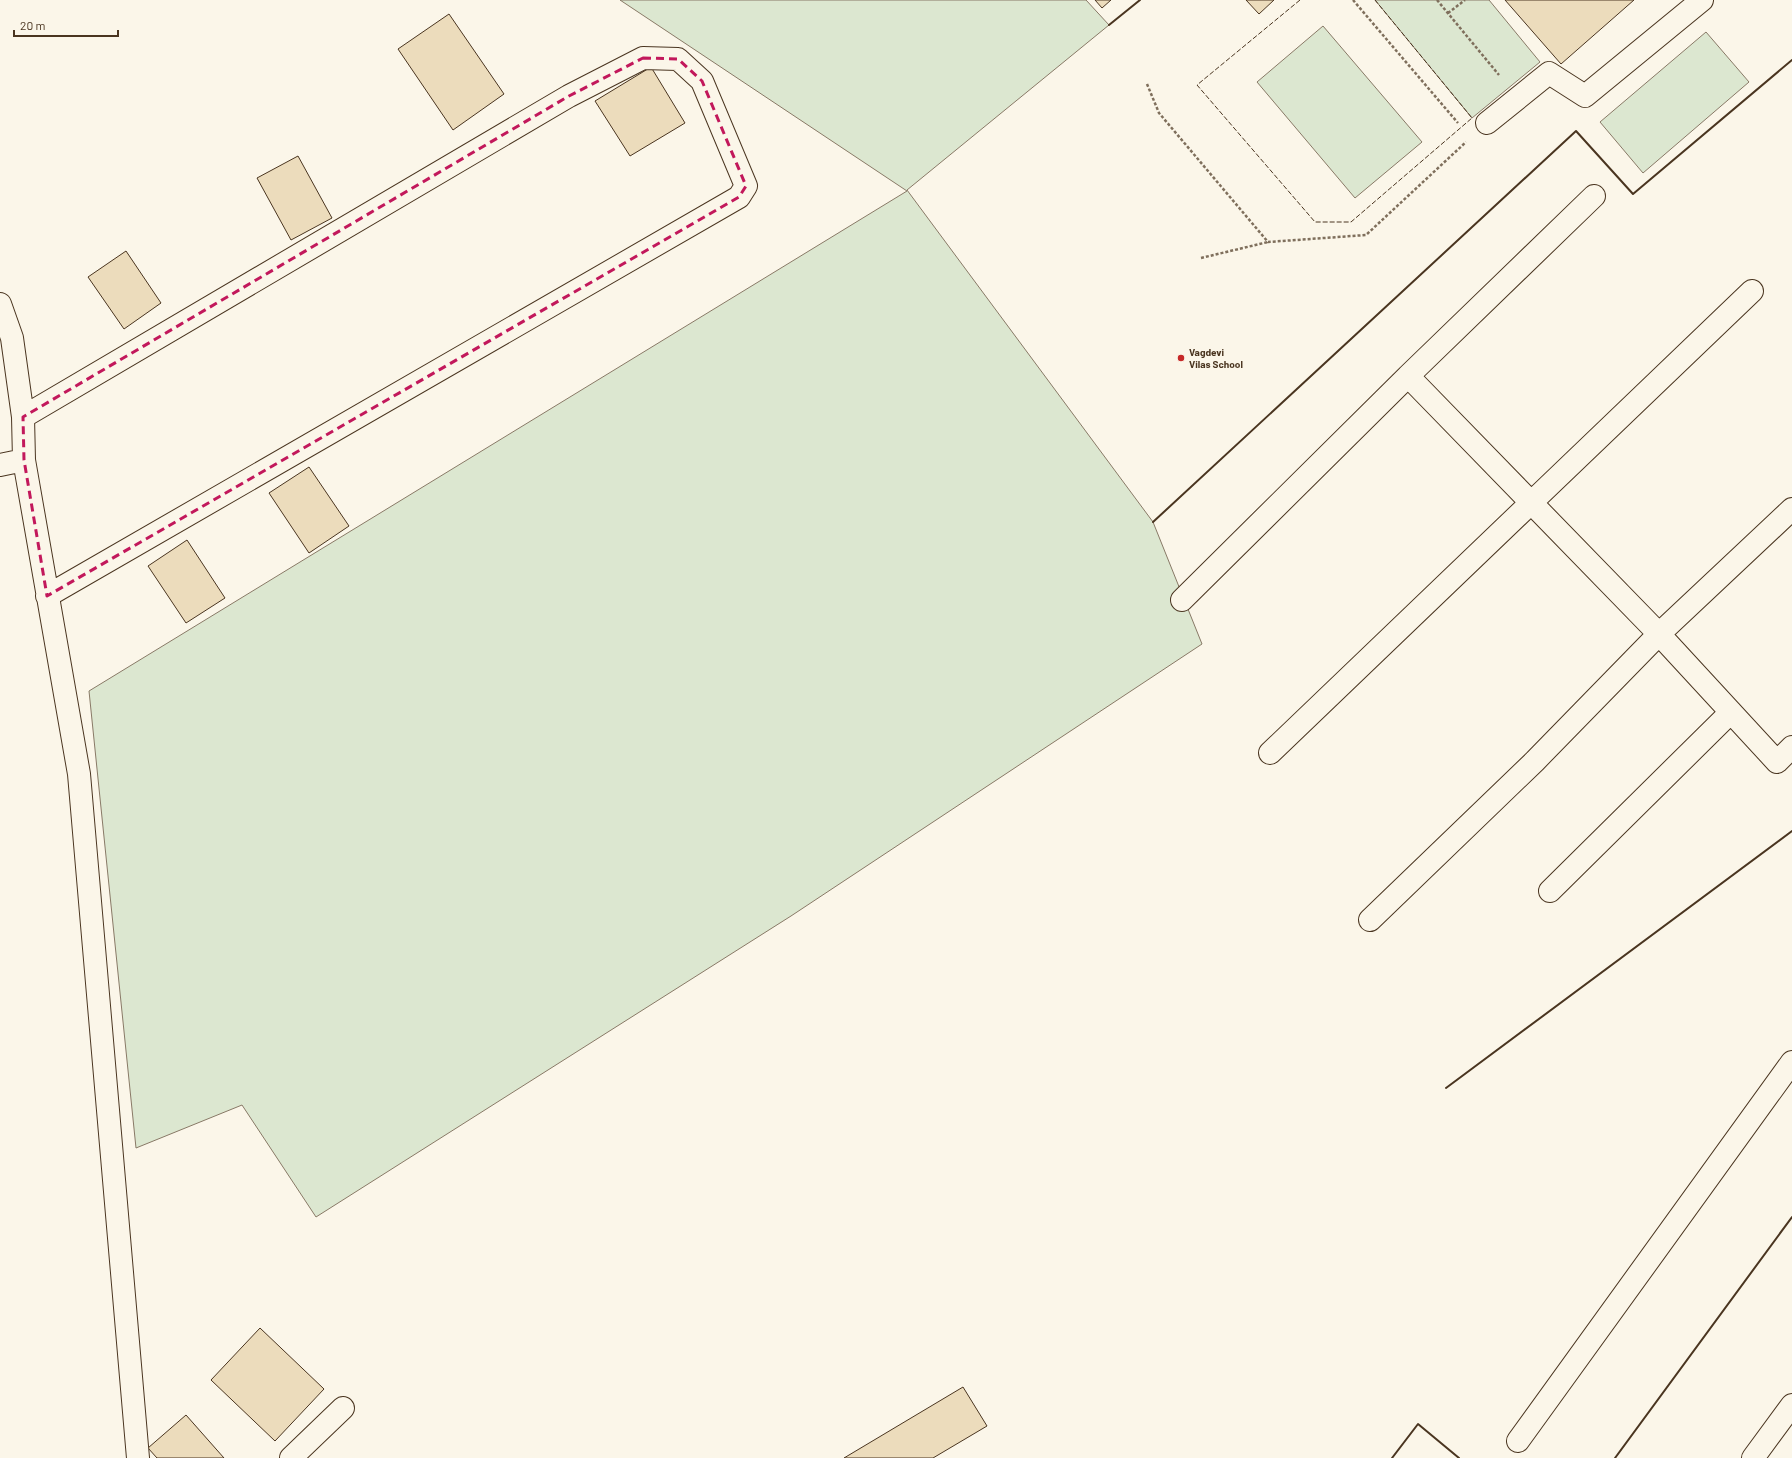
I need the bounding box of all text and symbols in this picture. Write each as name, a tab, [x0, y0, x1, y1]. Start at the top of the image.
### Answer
scale bar	[14, 12, 118, 38]
text: 20 m	[20, 18, 46, 32]
place label: Vagdevi Vilas School	[1189, 346, 1243, 370]
marker: Vagdevi Vilas School	[1176, 353, 1186, 363]

